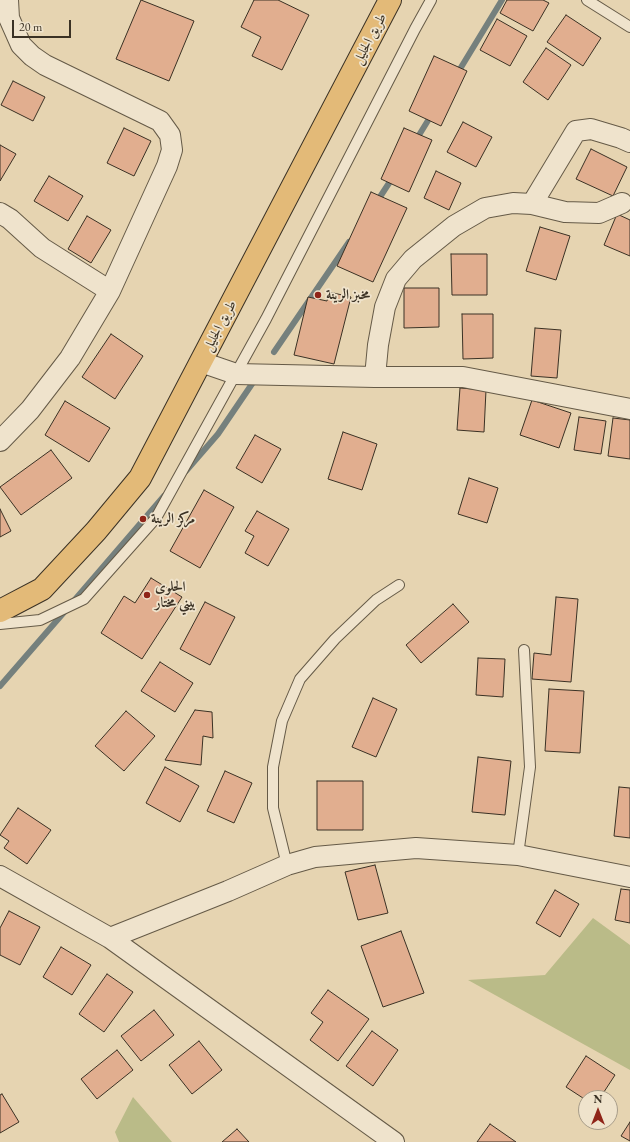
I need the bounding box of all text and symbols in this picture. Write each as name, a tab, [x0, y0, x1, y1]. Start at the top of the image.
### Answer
street label: طريق الجليل	[350, 11, 390, 67]
scale bar	[14, 12, 73, 38]
text: 20 m	[19, 19, 42, 35]
place label: مخبز الرينة	[326, 287, 370, 303]
marker: مخبز الرينة	[313, 290, 323, 300]
street label: طريق الجليل	[200, 298, 240, 354]
place label: مركز الرينة	[151, 511, 195, 527]
marker: مركز الرينة	[138, 514, 148, 524]
place label: الحلوى بيني مختار	[155, 579, 196, 612]
marker: الحلوى بيني مختار	[142, 590, 152, 600]
north arrow	[578, 1090, 618, 1130]
text: N	[594, 1092, 602, 1106]

